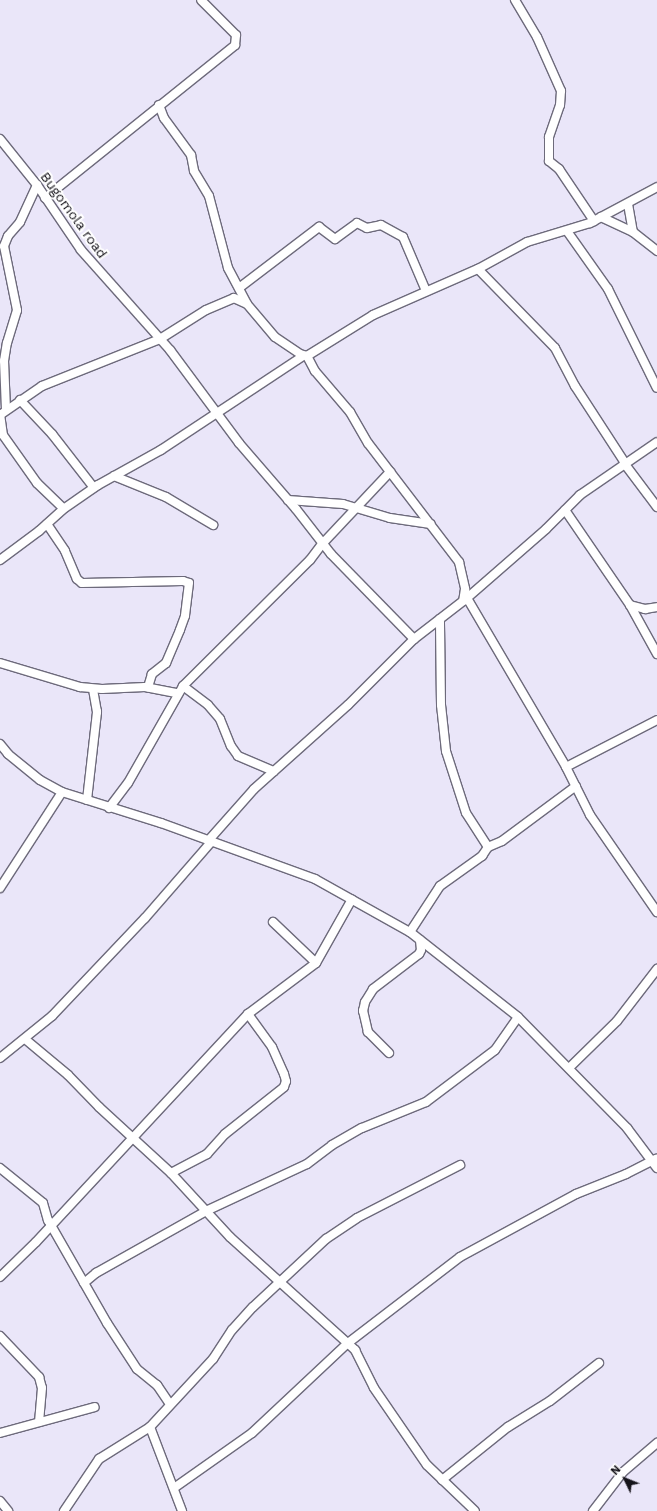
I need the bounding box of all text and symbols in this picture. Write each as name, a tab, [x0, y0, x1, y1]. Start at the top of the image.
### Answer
street label: Bugomola road	[37, 168, 111, 262]
north arrow	[605, 1459, 645, 1499]
text: N	[608, 1463, 623, 1478]

